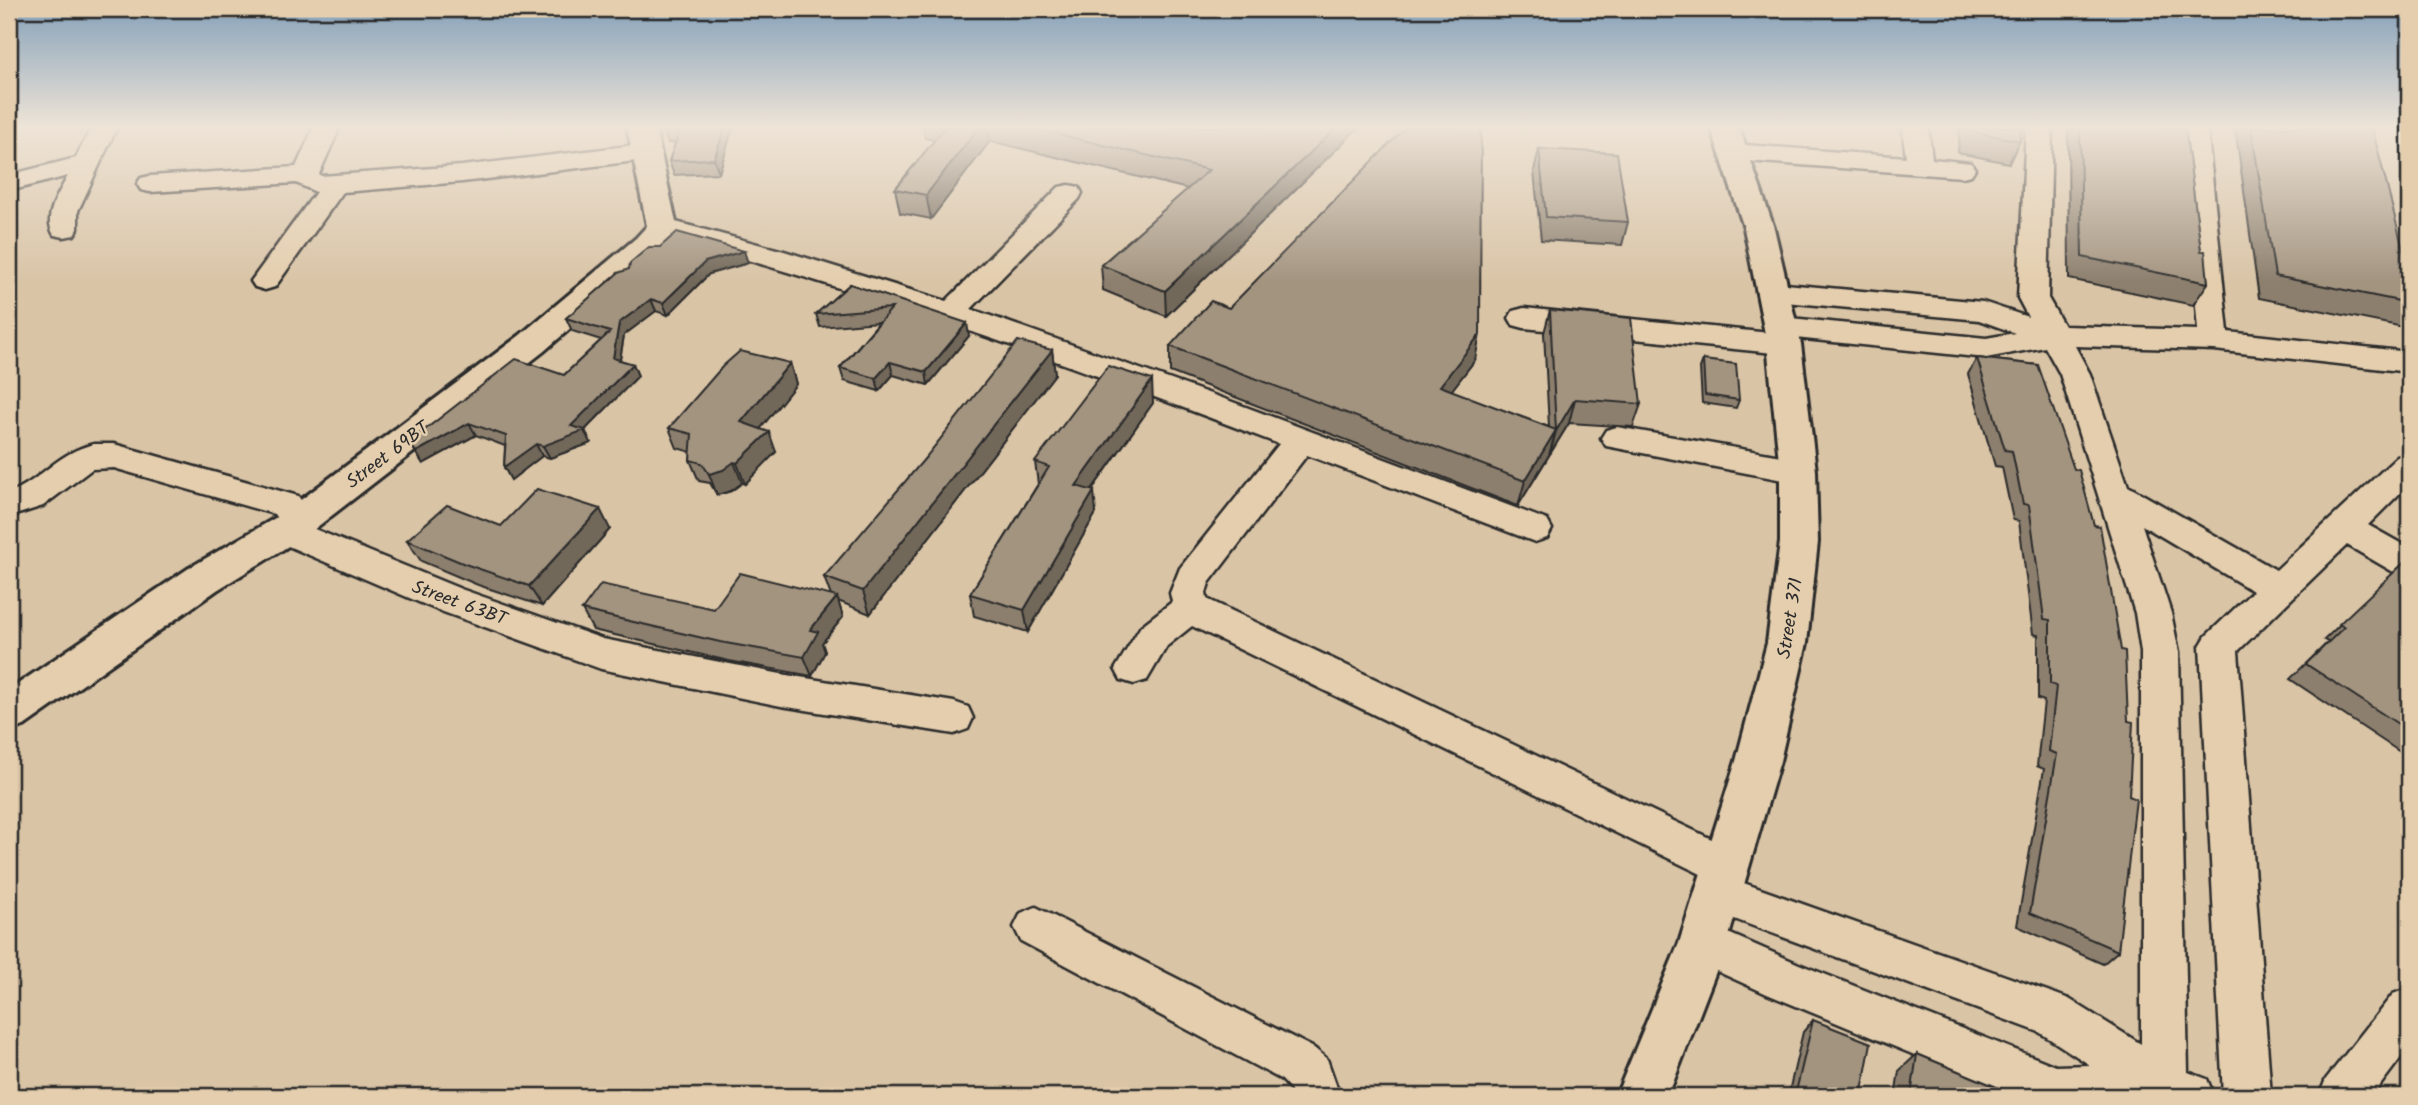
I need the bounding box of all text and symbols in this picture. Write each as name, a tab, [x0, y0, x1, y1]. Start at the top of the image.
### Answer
street label: Street 69BT	[340, 413, 438, 497]
street label: Street 63BT	[407, 573, 513, 636]
street label: Street 371	[1770, 576, 1812, 661]

